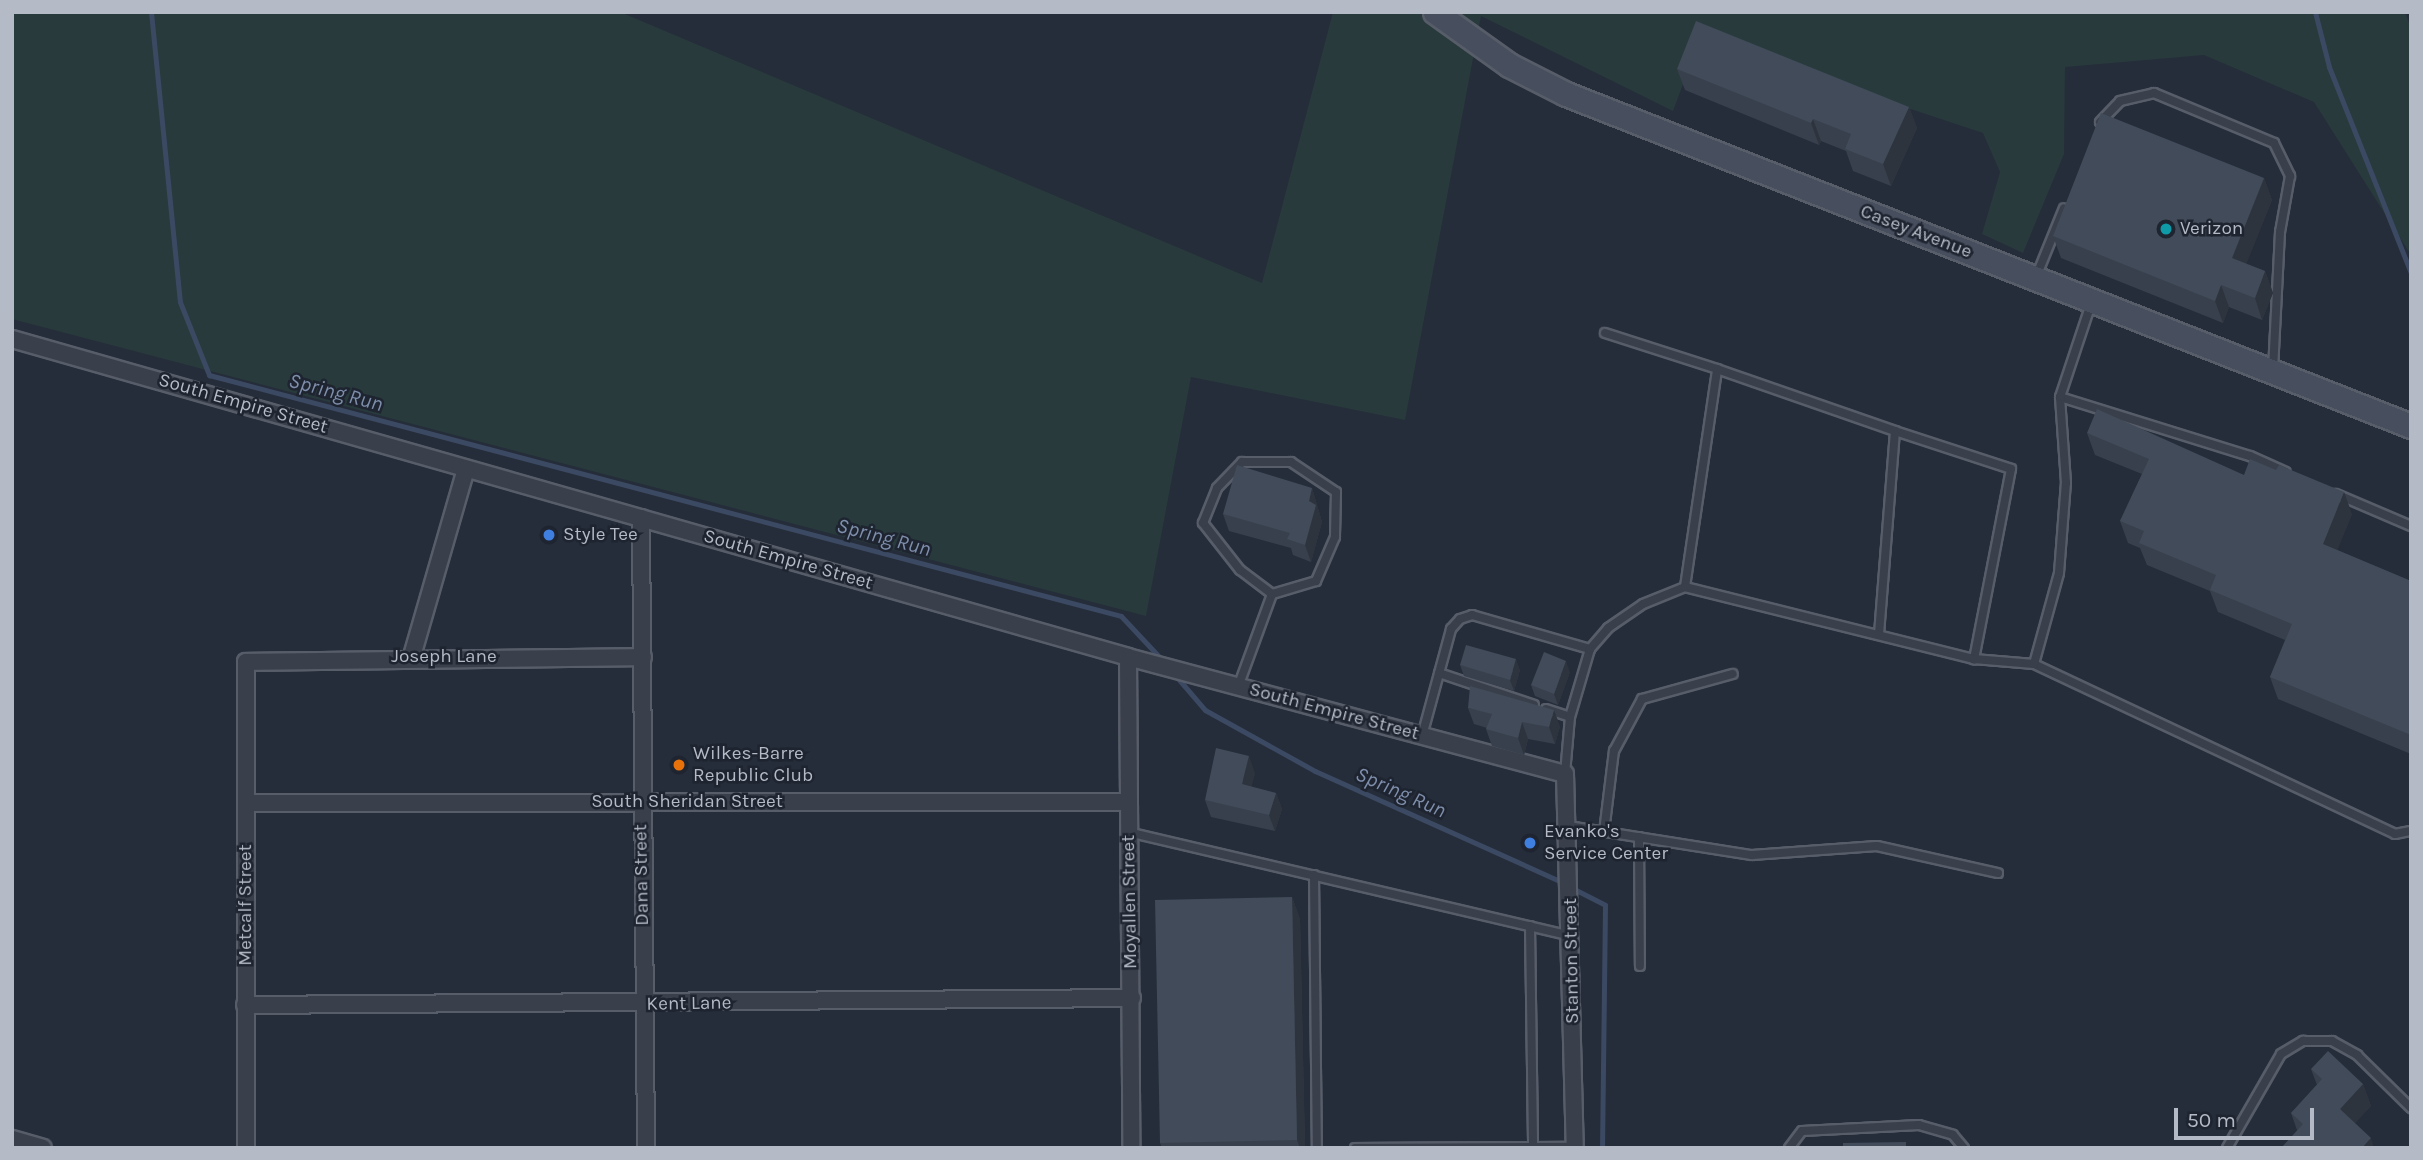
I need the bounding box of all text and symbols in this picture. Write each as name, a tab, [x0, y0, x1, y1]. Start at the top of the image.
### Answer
street label: Casey Avenue	[1857, 200, 1975, 264]
place label: Verizon	[2180, 218, 2243, 240]
marker: Verizon	[2158, 221, 2174, 237]
water label: Spring Run	[286, 367, 386, 417]
street label: South Empire Street	[156, 369, 330, 439]
water label: Spring Run	[834, 512, 934, 562]
place label: Style Tee	[563, 524, 638, 546]
street label: South Empire Street	[701, 525, 875, 595]
marker: Style Tee	[541, 527, 557, 543]
street label: Joseph Lane	[391, 646, 497, 668]
street label: South Empire Street	[1247, 678, 1421, 746]
place label: Wilkes-Barre Republic Club	[693, 743, 813, 787]
marker: Wilkes-Barre Republic Club	[671, 757, 687, 773]
water label: Spring Run	[1352, 761, 1450, 823]
street label: South Sheridan Street	[591, 791, 783, 813]
place label: Evanko's Service Center	[1544, 821, 1668, 865]
street label: Dana Street	[630, 824, 654, 926]
street label: Moyallen Street	[1117, 835, 1143, 969]
marker: Evanko's Service Center	[1522, 835, 1538, 851]
street label: Metcalf Street	[235, 844, 257, 966]
street label: Stanton Street	[1560, 898, 1584, 1024]
street label: Kent Lane	[646, 992, 732, 1016]
scale bar	[2178, 1094, 2318, 1138]
text: 50 m	[2187, 1108, 2236, 1132]

